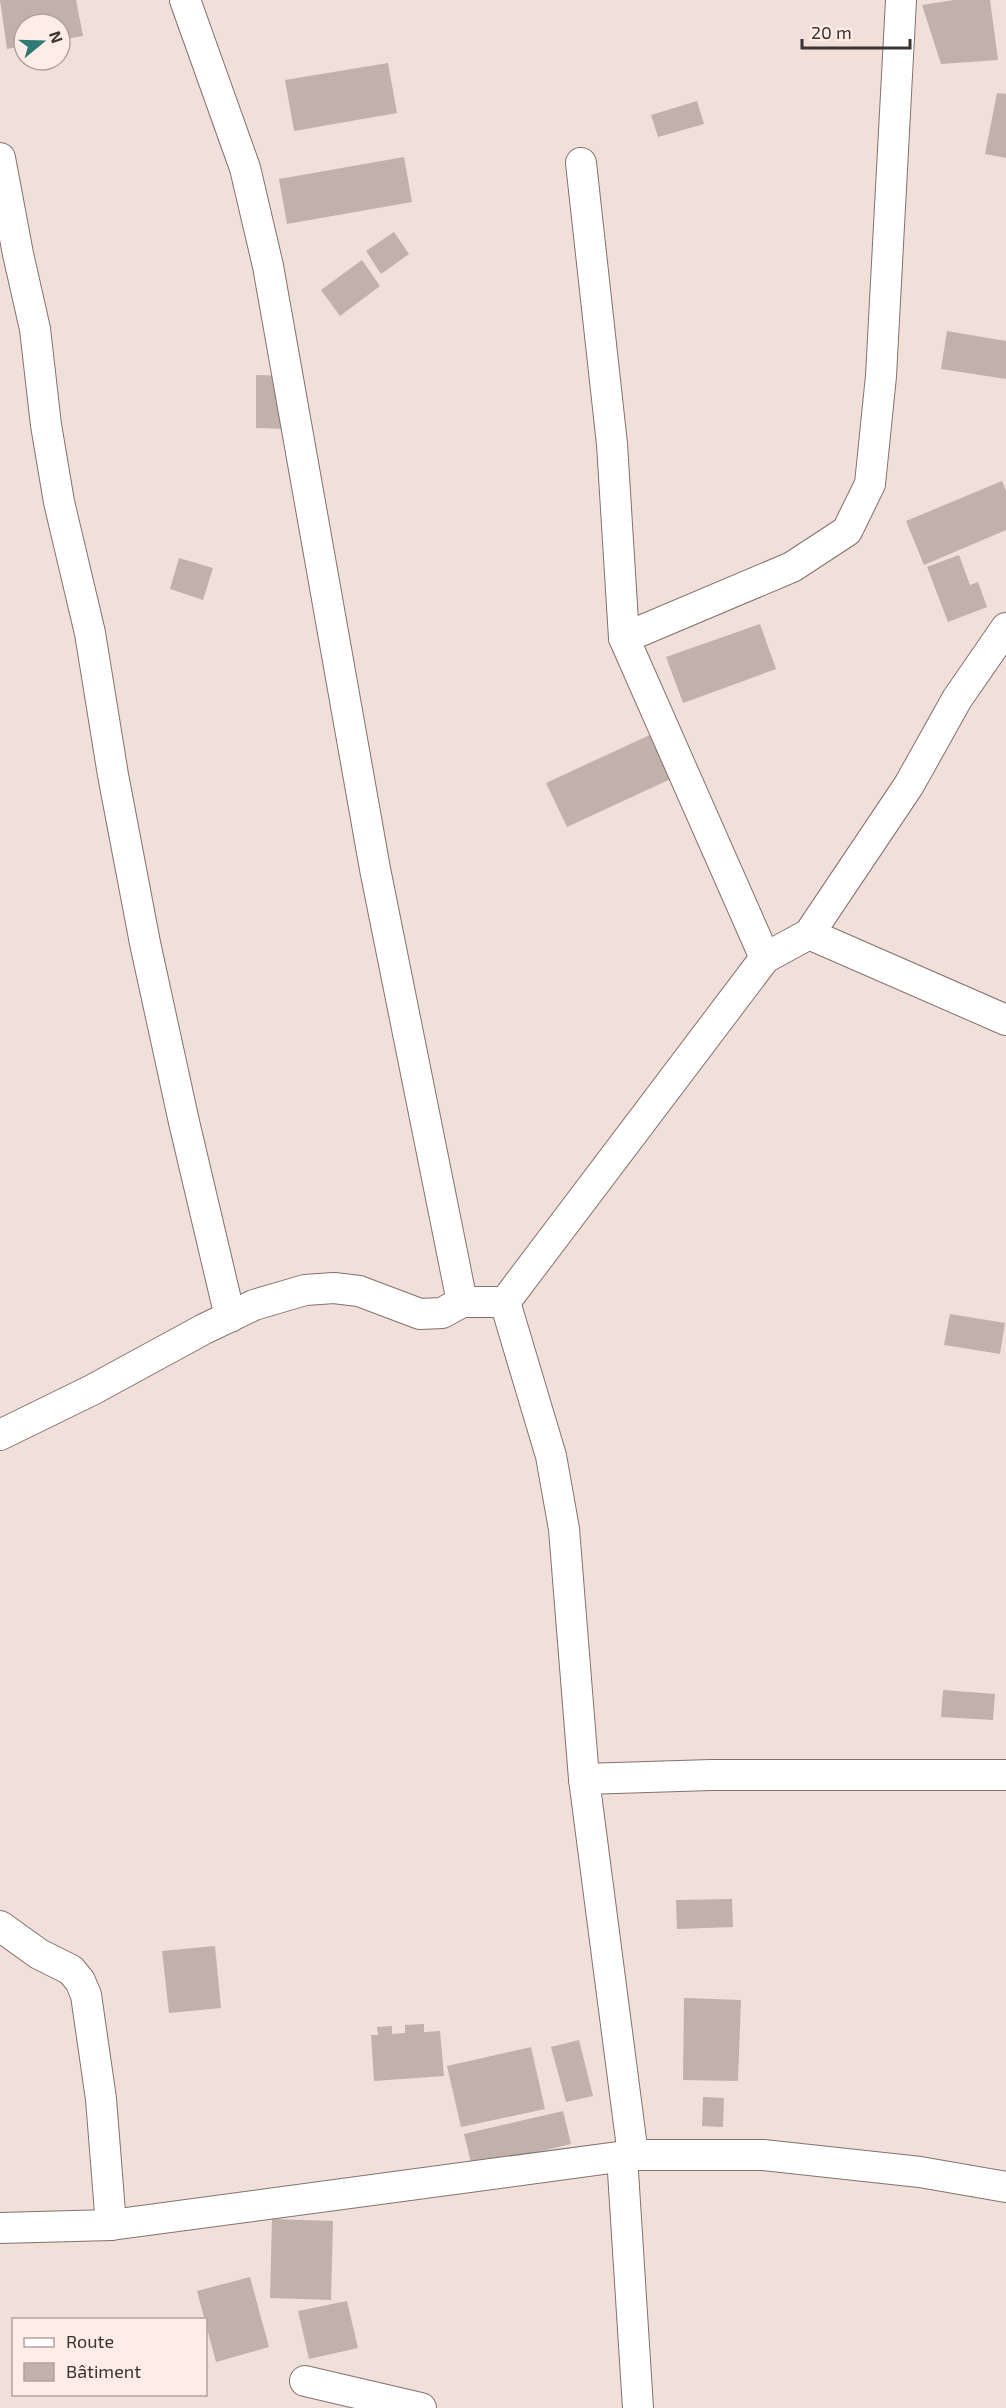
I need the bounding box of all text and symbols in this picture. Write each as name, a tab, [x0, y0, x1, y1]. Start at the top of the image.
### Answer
north arrow	[12, 12, 72, 72]
scale bar	[802, 12, 910, 50]
text: 20 m	[811, 21, 852, 43]
text: N	[46, 28, 68, 46]
legend	[12, 2318, 207, 2396]
text: Route	[66, 2330, 114, 2352]
text: Bâtiment	[66, 2360, 141, 2382]

